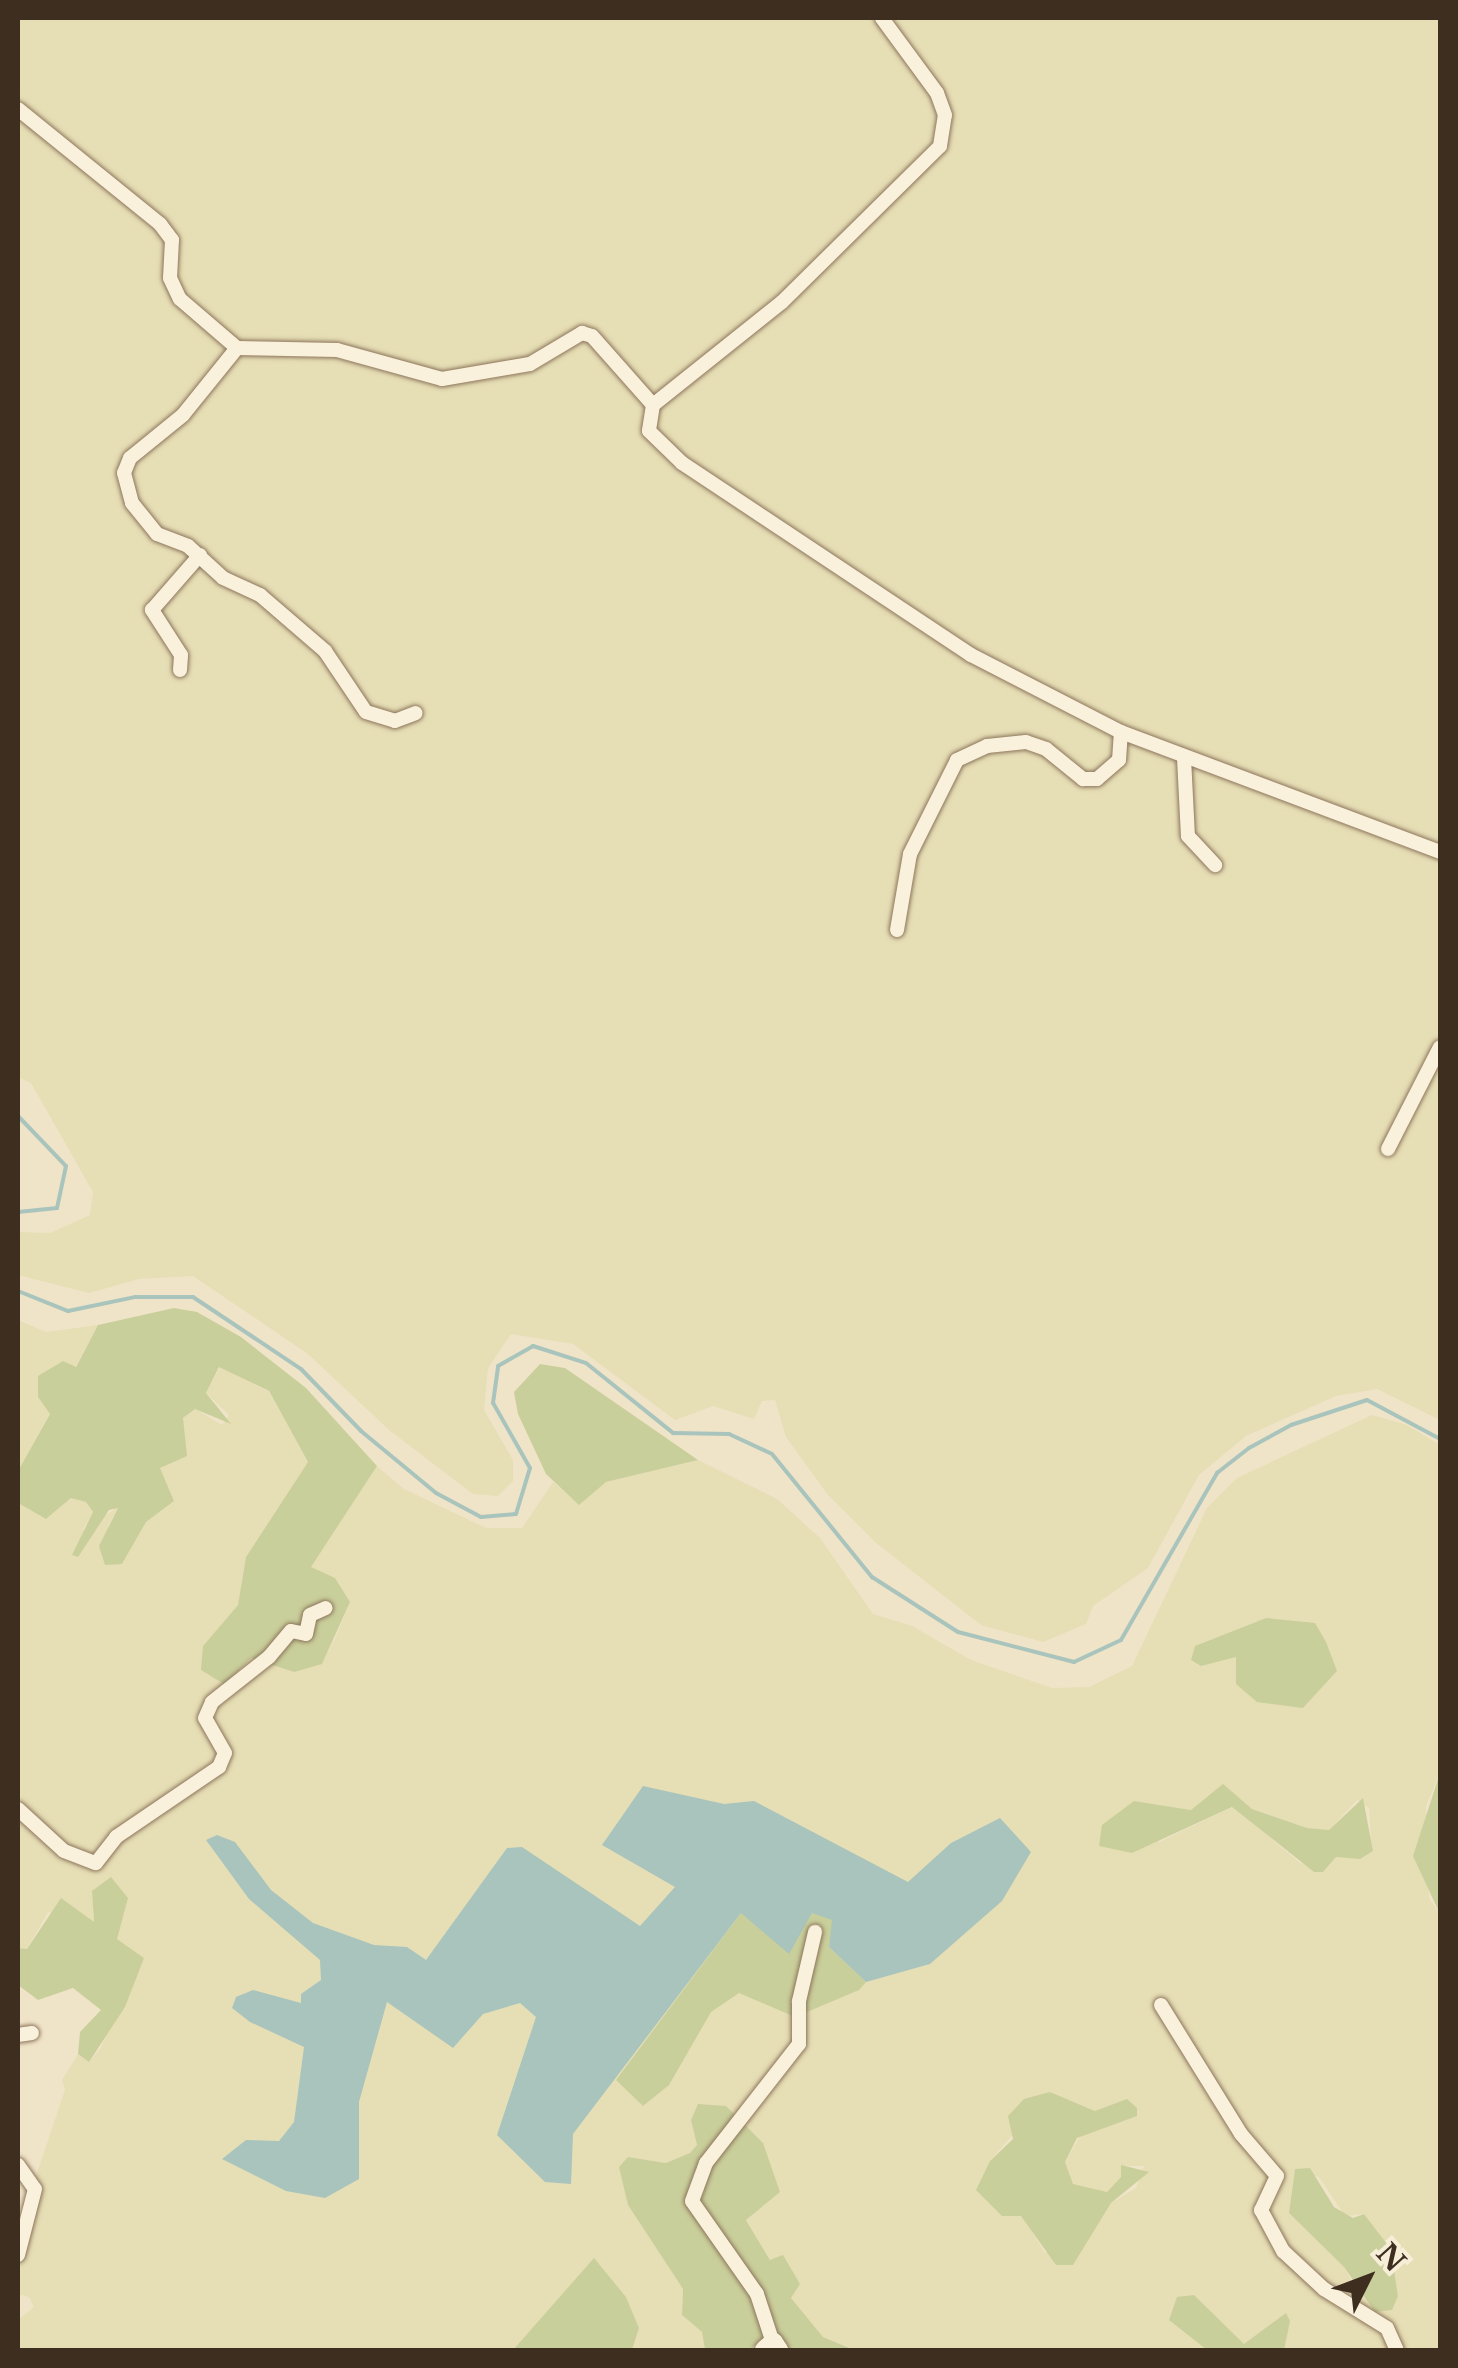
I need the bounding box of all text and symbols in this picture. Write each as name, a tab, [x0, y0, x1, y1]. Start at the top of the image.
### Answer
north arrow	[1318, 2228, 1418, 2328]
text: N	[1369, 2236, 1412, 2279]

